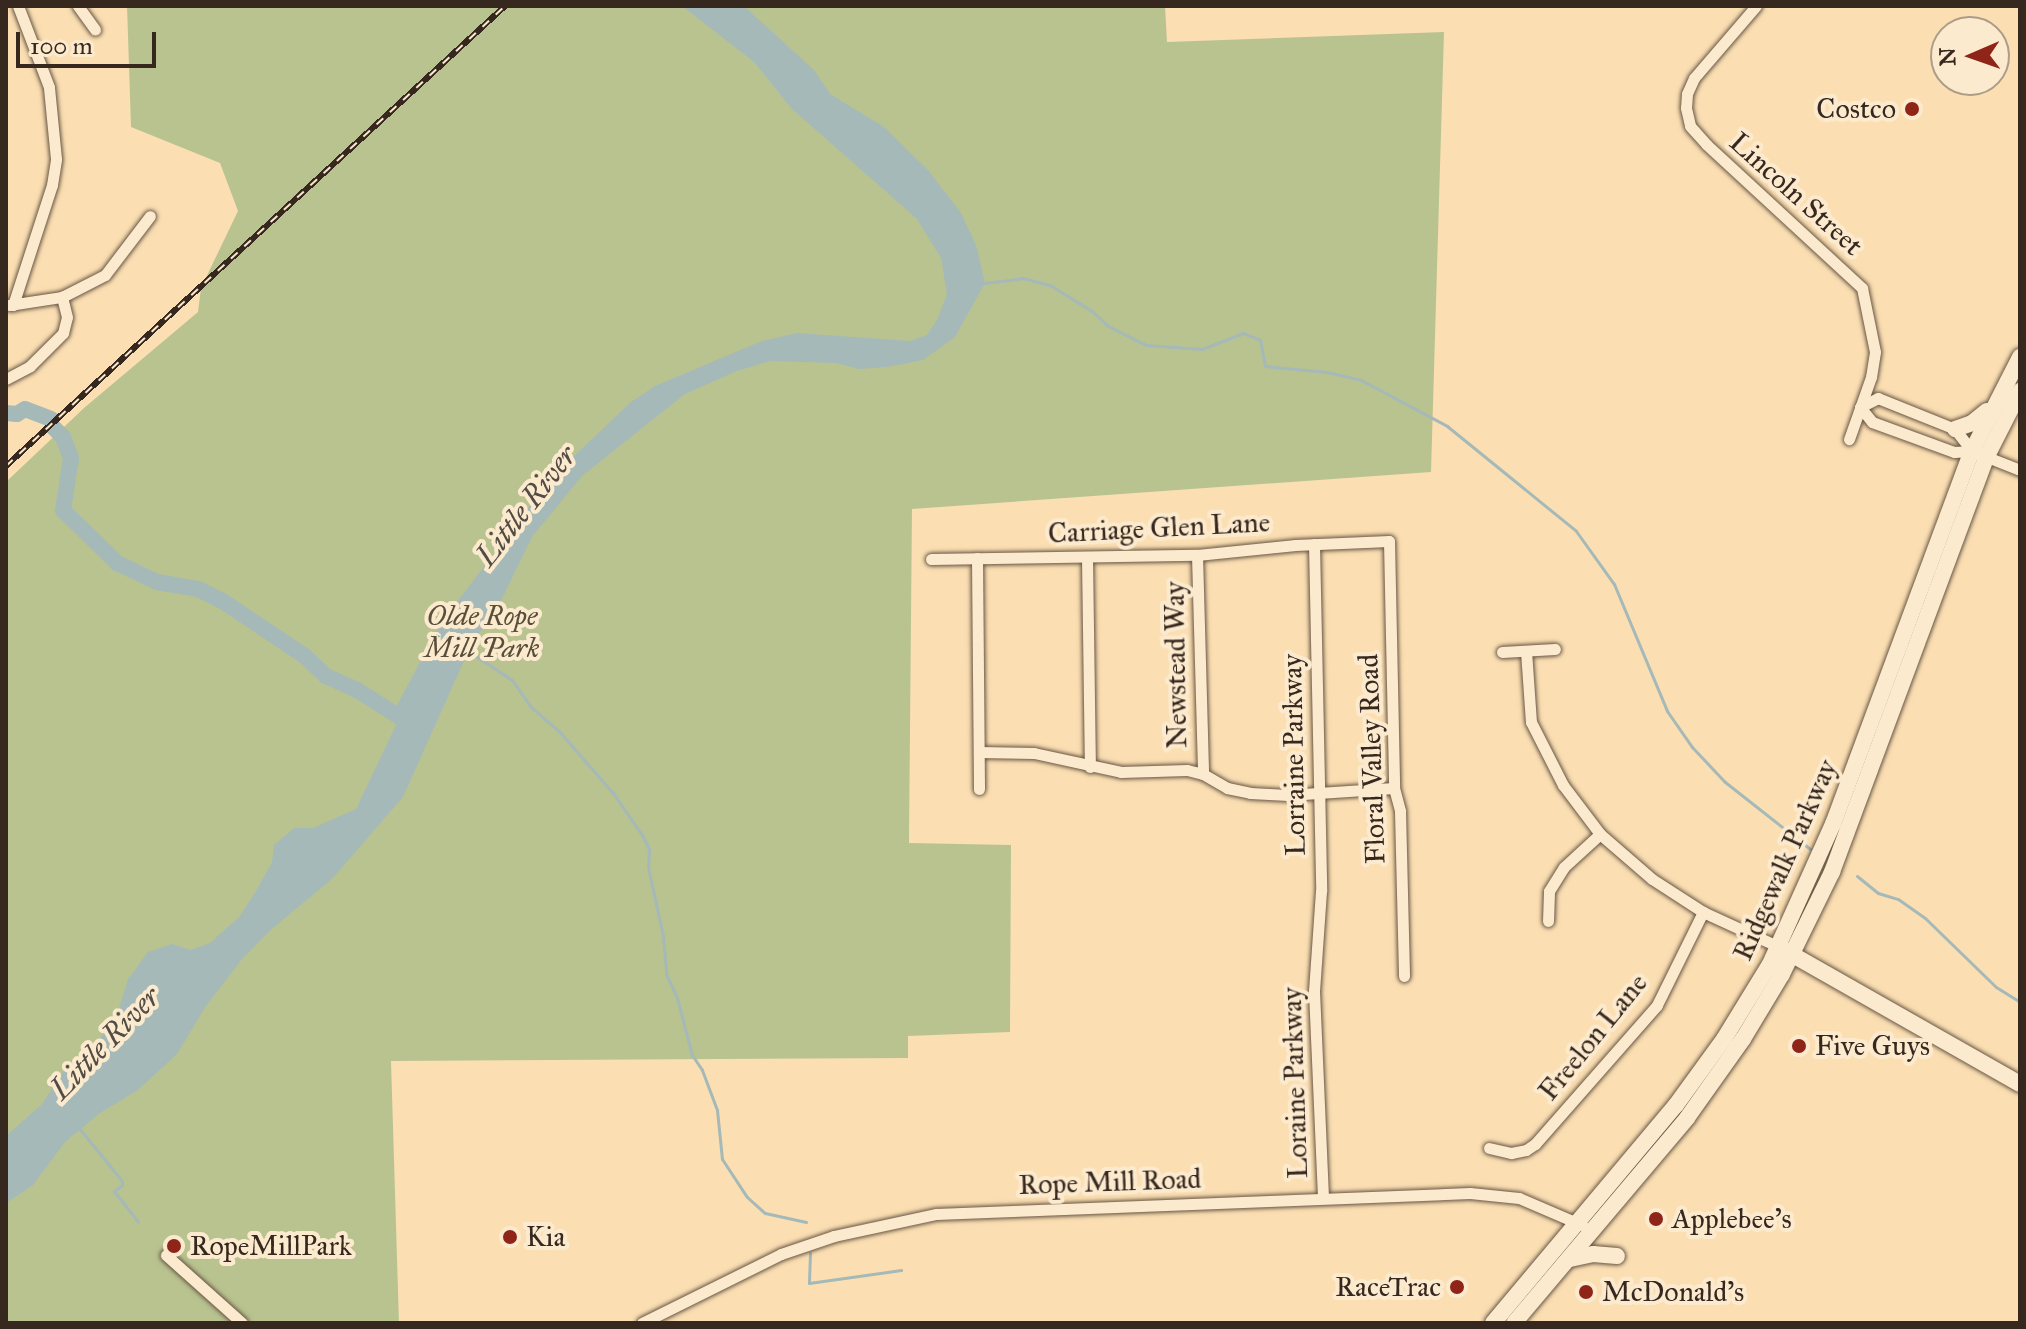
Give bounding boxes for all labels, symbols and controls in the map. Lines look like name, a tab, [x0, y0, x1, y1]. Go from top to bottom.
scale bar	[20, 16, 160, 66]
north arrow	[1930, 16, 2010, 96]
text: 100 m	[30, 31, 93, 61]
text: N	[1934, 47, 1961, 67]
place label: Costco	[1816, 92, 1896, 126]
marker: Costco	[1903, 100, 1921, 118]
street label: Lincoln Street	[1722, 125, 1870, 263]
water label: Little River	[468, 439, 584, 573]
street label: Carriage Glen Lane	[1047, 505, 1271, 551]
street label: Newstead Way	[1158, 581, 1194, 749]
park label: Olde Rope Mill Park	[425, 599, 539, 665]
street label: Floral Valley Road	[1352, 653, 1392, 865]
street label: Lorraine Parkway	[1275, 654, 1313, 856]
street label: Ridgewalk Parkway	[1726, 754, 1844, 966]
street label: Freelon Lane	[1532, 967, 1654, 1107]
water label: Little River	[42, 979, 168, 1107]
street label: Loraine Parkway	[1275, 987, 1315, 1179]
place label: Five Guys	[1815, 1029, 1930, 1063]
marker: Five Guys	[1790, 1037, 1808, 1055]
street label: Rope Mill Road	[1018, 1162, 1202, 1202]
place label: Applebee's	[1672, 1202, 1792, 1236]
marker: Applebee's	[1647, 1210, 1665, 1228]
place label: Kia	[526, 1220, 565, 1254]
marker: Kia	[501, 1228, 519, 1246]
place label: RopeMillPark	[190, 1229, 352, 1263]
marker: RopeMillPark	[165, 1237, 183, 1255]
place label: RaceTrac	[1335, 1270, 1441, 1304]
place label: McDonald's	[1602, 1275, 1744, 1309]
marker: RaceTrac	[1448, 1278, 1466, 1296]
marker: McDonald's	[1577, 1283, 1595, 1301]

